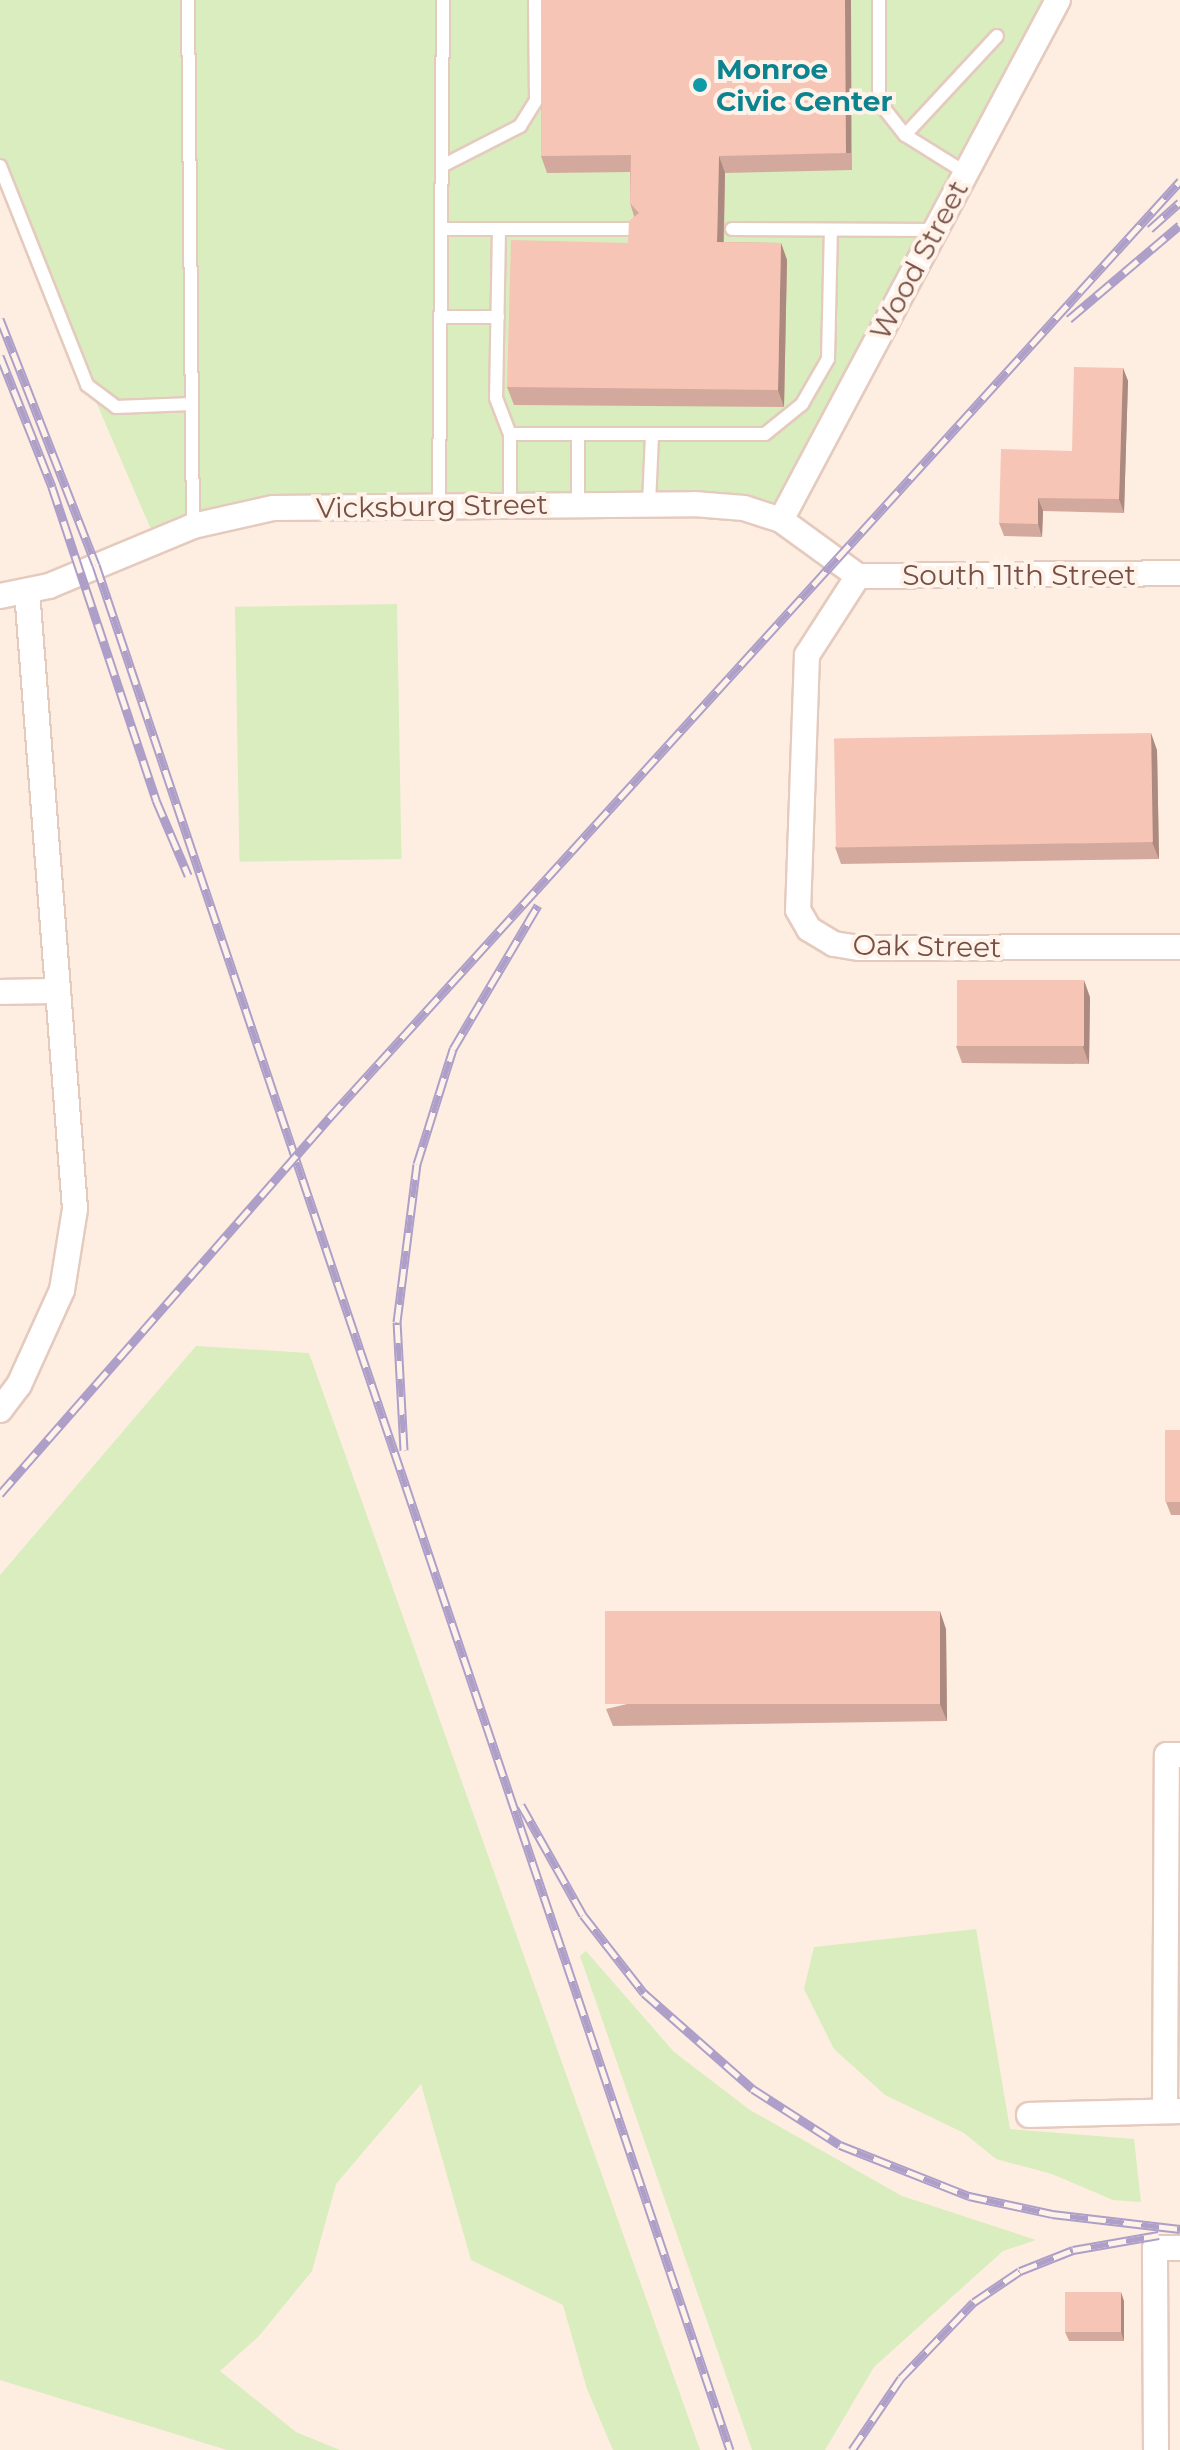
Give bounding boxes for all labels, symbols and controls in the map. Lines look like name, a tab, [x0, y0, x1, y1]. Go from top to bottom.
place label: Monroe Civic Center	[716, 52, 893, 118]
marker: Monroe Civic Center	[691, 76, 709, 94]
street label: Wood Street	[863, 175, 975, 345]
street label: Vicksburg Street	[316, 487, 548, 525]
street label: South 11th Street	[902, 558, 1136, 592]
street label: Oak Street	[852, 928, 1002, 964]

